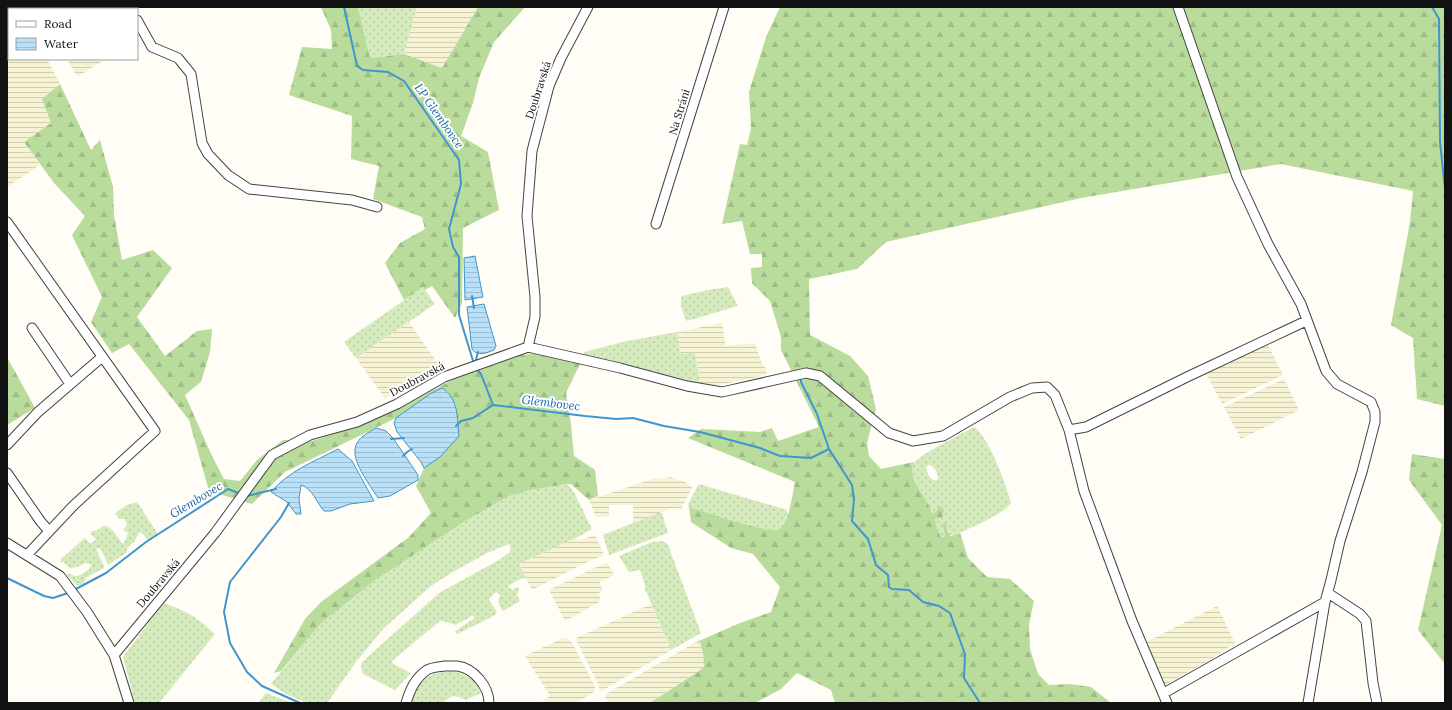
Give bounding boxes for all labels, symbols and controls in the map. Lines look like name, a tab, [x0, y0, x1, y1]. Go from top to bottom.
legend	[8, 8, 138, 60]
text: Road	[44, 16, 72, 31]
text: Water	[44, 36, 79, 51]
street label: Doubravská	[522, 59, 554, 121]
water label: LP Glembovce	[411, 80, 468, 151]
street label: Na Stráni	[665, 87, 693, 137]
street label: Doubravská	[387, 359, 447, 399]
water label: Glembovec	[521, 391, 581, 414]
water label: Glembovec	[167, 478, 225, 521]
street label: Doubravská	[133, 555, 183, 611]

